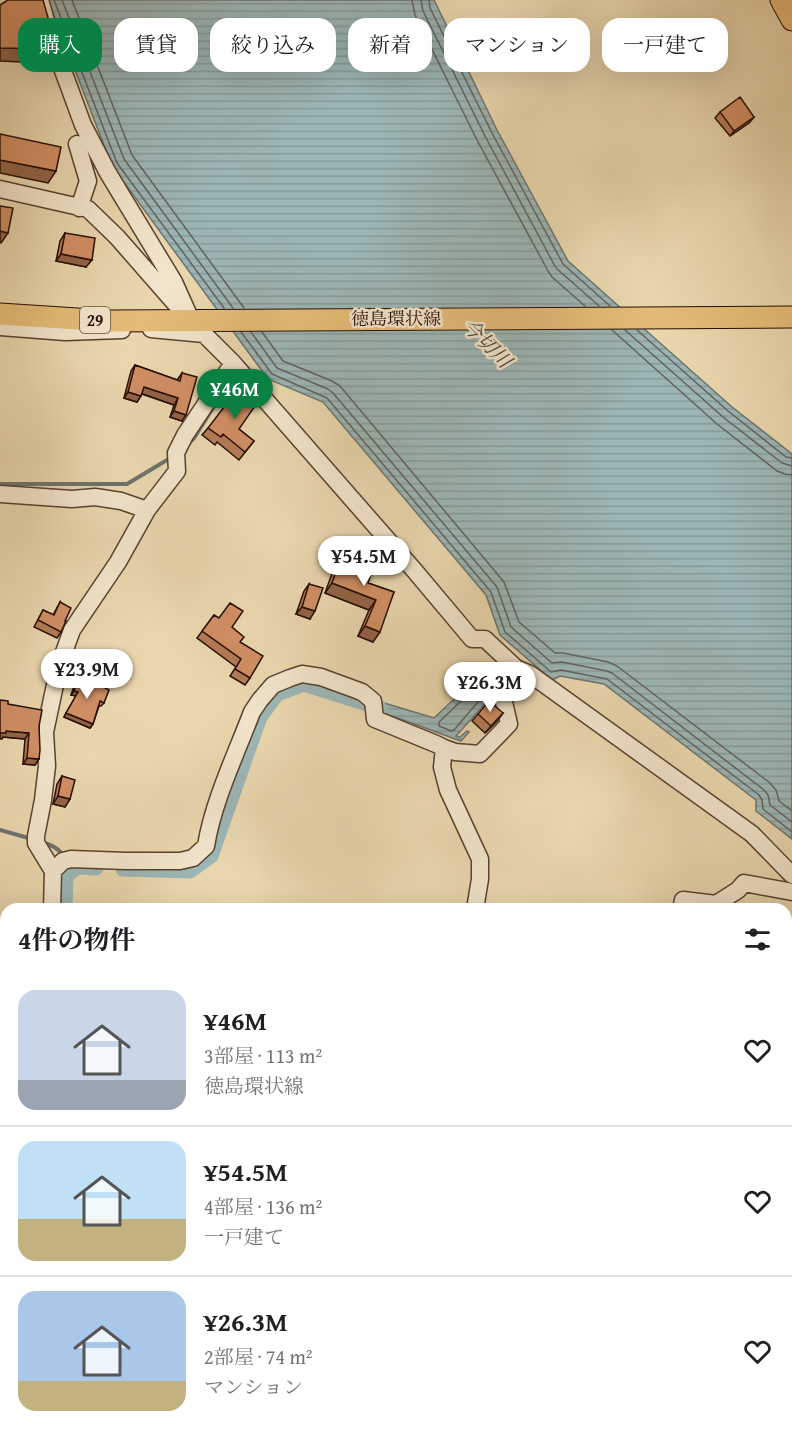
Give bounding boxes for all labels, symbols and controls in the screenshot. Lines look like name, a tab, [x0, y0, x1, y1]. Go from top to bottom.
chip: 購入	[18, 18, 102, 72]
chip: 賃貸	[114, 18, 198, 72]
chip: 絞り込み	[210, 18, 336, 72]
chip: 新着	[348, 18, 432, 72]
chip: マンション	[444, 18, 590, 72]
chip: 一戸建て	[602, 18, 728, 72]
street label: 徳島環状線	[351, 305, 441, 332]
road number: 29	[80, 307, 110, 333]
water label: 今切川	[456, 311, 520, 376]
pin: ¥46M	[199, 369, 271, 420]
text: ¥46M	[211, 374, 259, 403]
pin: ¥54.5M	[315, 536, 413, 587]
text: ¥54.5M	[332, 541, 396, 570]
pin: ¥23.9M	[38, 649, 136, 700]
text: ¥23.9M	[55, 654, 119, 683]
pin: ¥26.3M	[441, 662, 539, 713]
text: ¥26.3M	[458, 667, 522, 696]
text: 4件の物件	[18, 920, 135, 959]
icon: filters	[741, 923, 774, 956]
text: ¥46M	[204, 1001, 267, 1040]
icon: home	[66, 1014, 138, 1086]
icon: heart	[741, 1034, 774, 1067]
text: 3部屋 · 113 m²	[204, 1041, 322, 1070]
text: 徳島環状線	[204, 1071, 304, 1100]
text: ¥54.5M	[204, 1152, 288, 1191]
icon: home	[66, 1165, 138, 1237]
icon: heart	[741, 1185, 774, 1218]
text: 4部屋 · 136 m²	[204, 1192, 322, 1221]
text: 一戸建て	[204, 1222, 284, 1251]
text: ¥26.3M	[204, 1302, 288, 1341]
icon: home	[66, 1315, 138, 1387]
icon: heart	[741, 1335, 774, 1368]
text: 2部屋 · 74 m²	[204, 1342, 313, 1371]
text: マンション	[204, 1372, 303, 1401]

